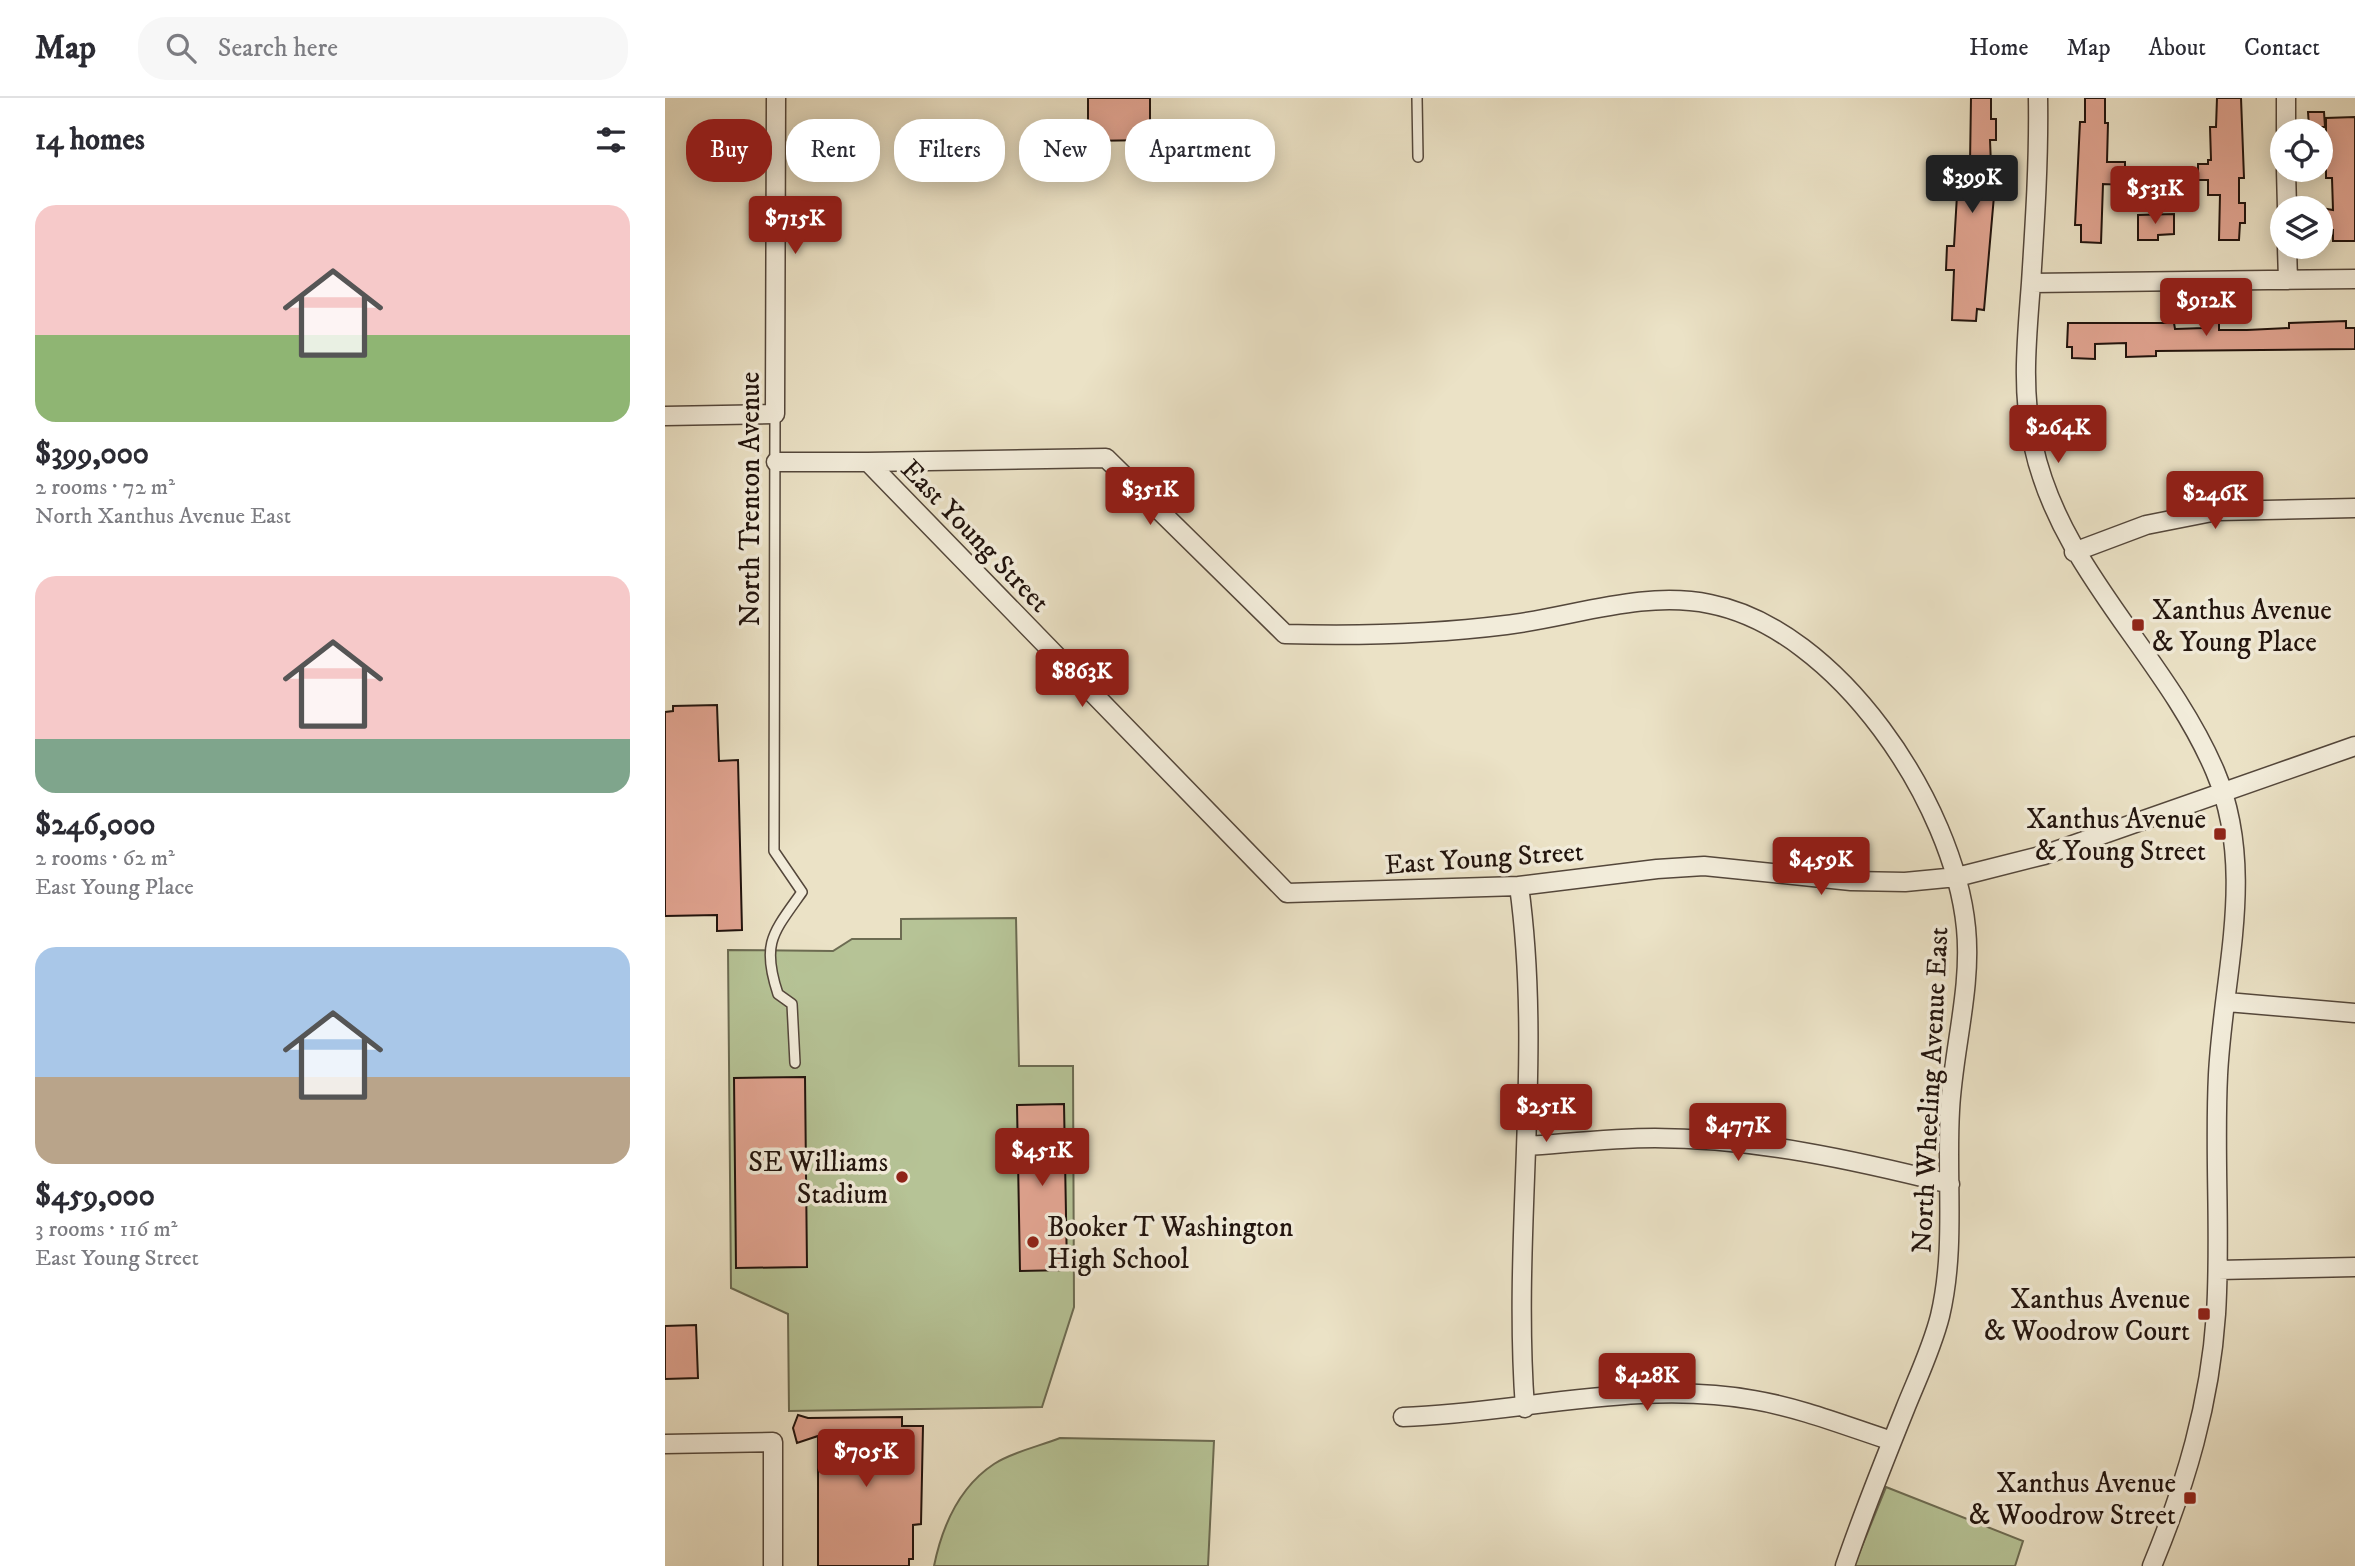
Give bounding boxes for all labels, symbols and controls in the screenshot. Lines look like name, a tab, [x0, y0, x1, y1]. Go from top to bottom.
search box	[138, 17, 628, 80]
text: Map	[35, 28, 96, 69]
icon: search	[162, 29, 200, 67]
text: Search here	[218, 32, 338, 65]
text: Home	[1969, 33, 2028, 63]
text: Map	[2066, 33, 2111, 63]
text: About	[2149, 33, 2206, 63]
text: Contact	[2244, 33, 2320, 63]
chip: Buy	[686, 119, 772, 182]
chip: Rent	[786, 119, 880, 182]
chip: Filters	[894, 119, 1005, 182]
chip: New	[1019, 119, 1111, 182]
chip: Apartment	[1125, 119, 1275, 182]
map controls	[2270, 119, 2333, 259]
button: locate	[2270, 119, 2333, 182]
icon: filters	[592, 121, 630, 159]
text: 14 homes	[35, 122, 145, 159]
pin: $399K	[1923, 156, 2021, 215]
text: $399K	[1942, 163, 2002, 192]
pin: $531K	[2106, 166, 2204, 226]
text: $531K	[2126, 174, 2184, 203]
button: layers	[2270, 196, 2333, 259]
pin: $715K	[746, 197, 844, 256]
text: $715K	[765, 204, 825, 233]
icon: home	[270, 250, 396, 376]
pin: $912K	[2157, 278, 2255, 338]
text: $912K	[2176, 286, 2236, 315]
street label: North Trenton Avenue	[733, 372, 768, 626]
pin: $264K	[2009, 406, 2107, 465]
text: $264K	[2025, 413, 2091, 442]
text: $399,000	[35, 436, 149, 473]
street label: East Young Street	[893, 452, 1057, 620]
pin: $351K	[1101, 468, 1199, 527]
pin: $246K	[2166, 472, 2264, 531]
text: 2 rooms · 72 m²	[35, 473, 175, 502]
text: $351K	[1121, 475, 1179, 504]
text: $246K	[2182, 479, 2248, 508]
text: North Xanthus Avenue East	[35, 502, 291, 531]
place label: Xanthus Avenue & Young Place	[2152, 593, 2332, 660]
marker: Xanthus Avenue & Young Place	[2130, 617, 2146, 633]
icon: home	[270, 621, 396, 747]
pin: $863K	[1033, 650, 1131, 709]
text: $863K	[1052, 657, 1112, 686]
place label: Xanthus Avenue & Young Street	[2026, 802, 2206, 869]
text: $246,000	[35, 807, 156, 844]
marker: Xanthus Avenue & Young Street	[2212, 826, 2228, 842]
street label: East Young Street	[1383, 834, 1585, 883]
pin: $459K	[1772, 838, 1870, 897]
text: 2 rooms · 62 m²	[35, 844, 175, 873]
text: $459K	[1789, 845, 1853, 874]
text: East Young Place	[35, 873, 194, 902]
street label: North Wheeling Avenue East	[1904, 926, 1957, 1254]
icon: home	[270, 992, 396, 1118]
pin: $251K	[1497, 1084, 1595, 1144]
text: $251K	[1516, 1092, 1576, 1121]
pin: $477K	[1689, 1104, 1787, 1163]
text: $477K	[1705, 1111, 1771, 1140]
pin: $451K	[993, 1128, 1091, 1188]
text: $451K	[1011, 1136, 1073, 1165]
place label: SE Williams Stadium	[748, 1145, 888, 1212]
marker: SE Williams Stadium	[894, 1169, 910, 1185]
text: $459,000	[35, 1178, 155, 1215]
place label: Booker T Washington High School	[1047, 1210, 1294, 1277]
text: 3 rooms · 116 m²	[35, 1215, 178, 1244]
marker: Booker T Washington High School	[1025, 1234, 1041, 1250]
text: East Young Street	[35, 1244, 199, 1273]
place label: Xanthus Avenue & Woodrow Court	[1984, 1282, 2190, 1349]
marker: Xanthus Avenue & Woodrow Court	[2196, 1306, 2212, 1322]
pin: $428K	[1598, 1354, 1696, 1413]
text: $428K	[1615, 1361, 1679, 1390]
pin: $705K	[817, 1430, 915, 1489]
text: $705K	[834, 1437, 898, 1466]
place label: Xanthus Avenue & Woodrow Street	[1969, 1466, 2176, 1533]
marker: Xanthus Avenue & Woodrow Street	[2182, 1490, 2198, 1506]

